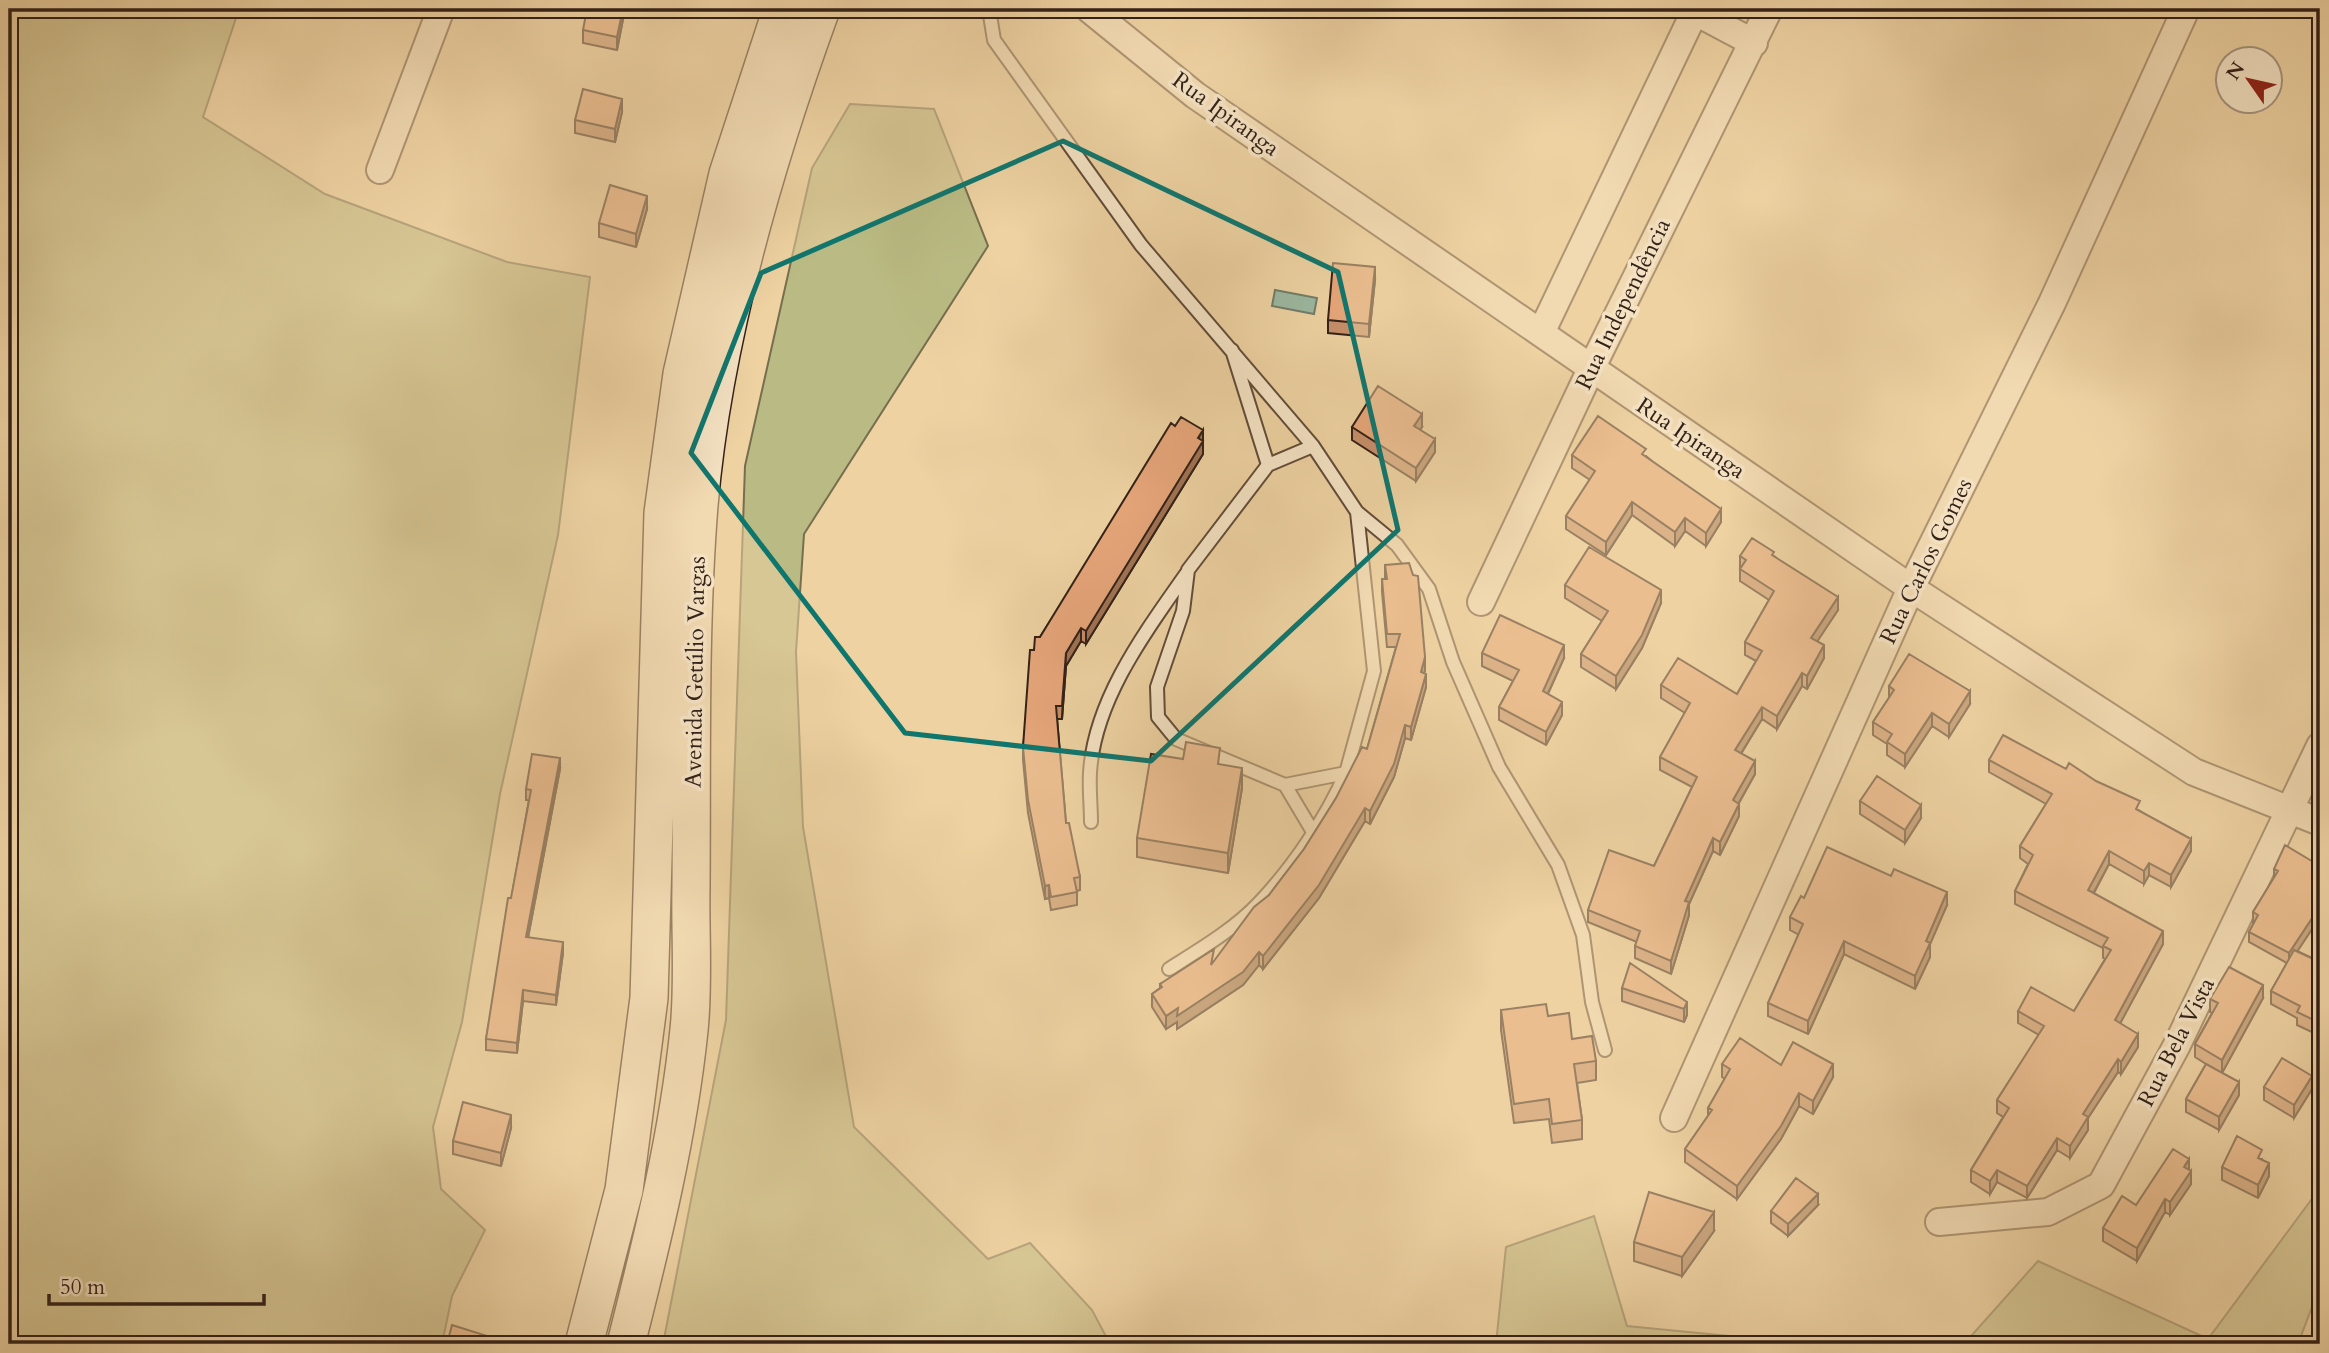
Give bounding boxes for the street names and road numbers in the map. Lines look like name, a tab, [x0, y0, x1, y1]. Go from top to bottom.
street label: Rua Ipiranga	[1166, 65, 1286, 163]
street label: Rua Independência	[1568, 213, 1678, 395]
street label: Rua Ipiranga	[1630, 390, 1752, 486]
street label: Rua Carlos Gomes	[1872, 473, 1980, 649]
street label: Avenida Getúlio Vargas	[677, 556, 713, 788]
street label: Rua Bela Vista	[2130, 972, 2222, 1112]

